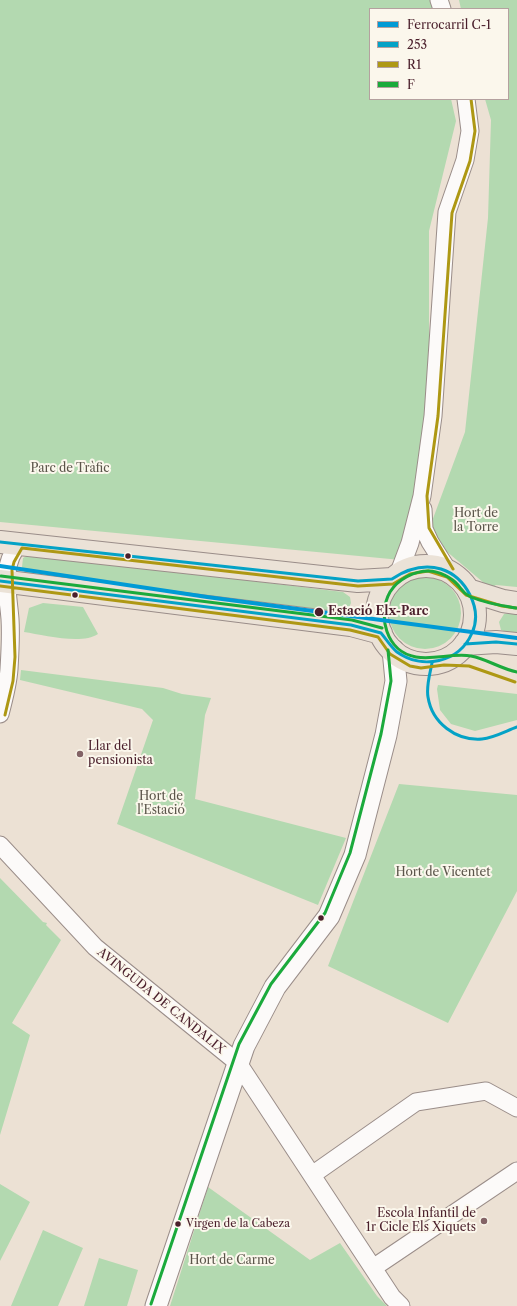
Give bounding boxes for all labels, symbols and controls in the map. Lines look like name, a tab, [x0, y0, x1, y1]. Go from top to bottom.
legend	[369, 8, 509, 100]
text: Ferrocarril C-1	[407, 17, 491, 32]
text: 253	[407, 37, 427, 52]
text: R1	[407, 57, 421, 72]
text: F	[407, 77, 415, 92]
park label: Parc de Tràfic	[30, 462, 110, 476]
park label: Hort de la Torre	[454, 507, 498, 535]
unlabelled marker	[123, 551, 133, 561]
unlabelled marker	[70, 590, 80, 600]
place label: Estació Elx-Parc	[328, 605, 428, 619]
marker: Estació Elx-Parc	[313, 606, 325, 618]
place label: Llar del pensionista	[88, 740, 153, 768]
marker: Llar del pensionista	[75, 749, 85, 759]
park label: Hort de l'Estació	[137, 790, 185, 818]
park label: Hort de Vicentet	[395, 866, 491, 880]
unlabelled marker	[316, 913, 326, 923]
street label: AVINGUDA DE CANDALIX	[94, 945, 228, 1057]
place label: Escola Infantil de 1r Cicle Els Xiquets	[366, 1207, 476, 1235]
marker: Escola Infantil de 1r Cicle Els Xiquets	[479, 1216, 489, 1226]
place label: Virgen de la Cabeza	[186, 1217, 290, 1231]
marker: Virgen de la Cabeza	[173, 1219, 183, 1229]
park label: Hort de Carme	[189, 1254, 275, 1268]

